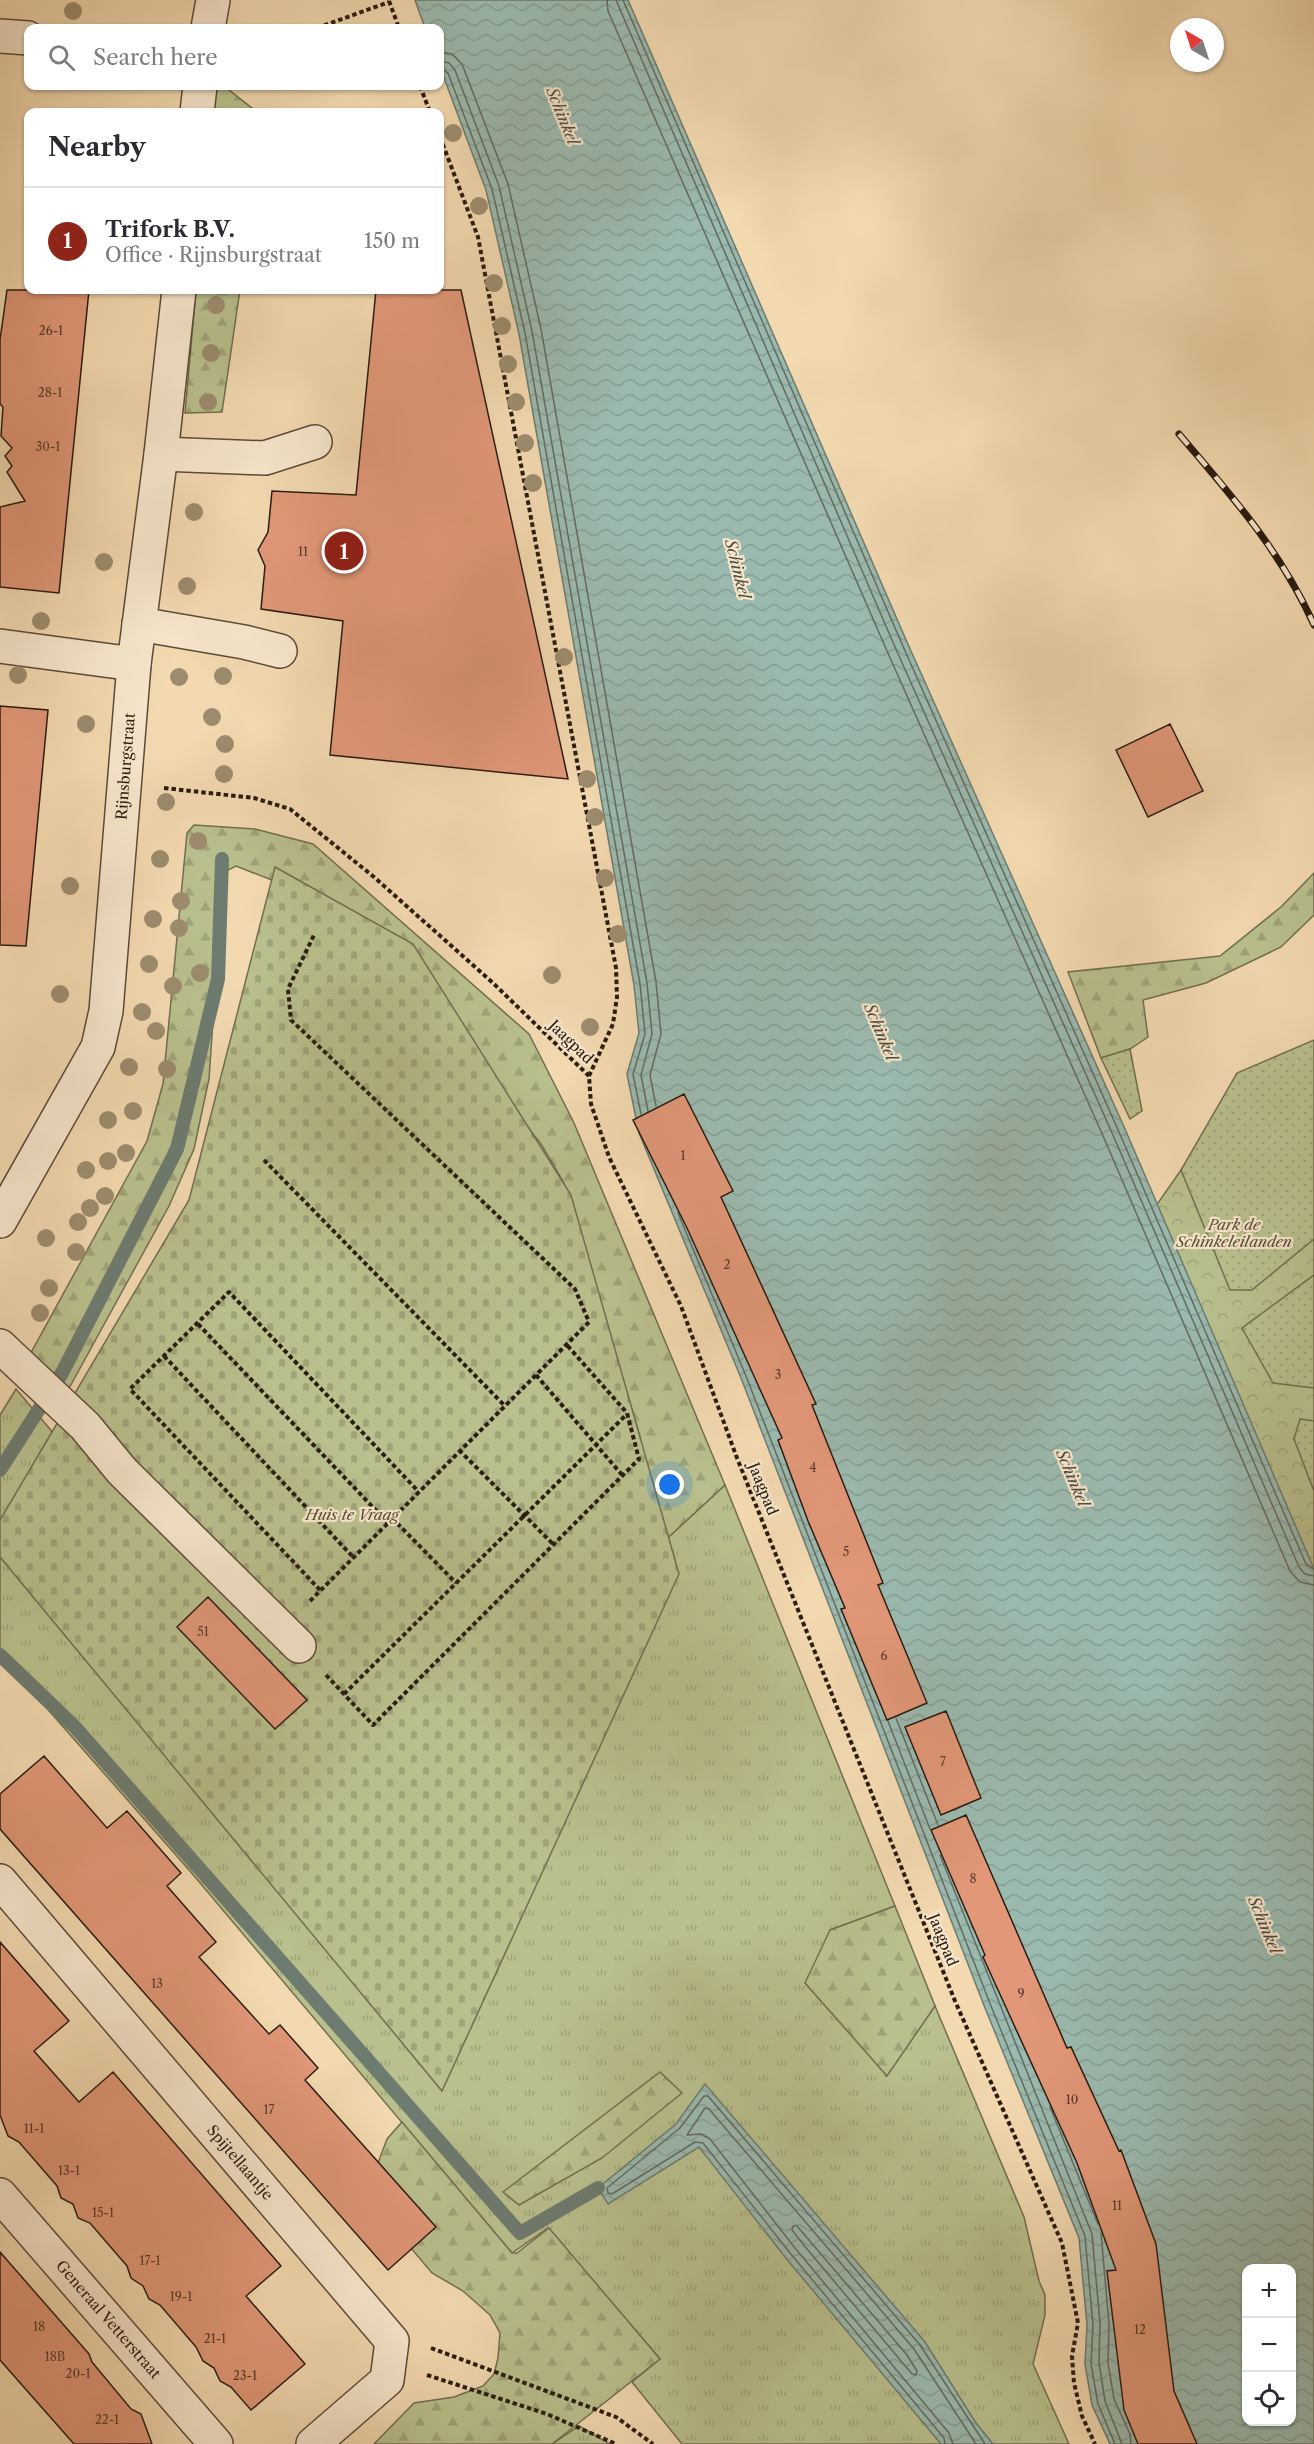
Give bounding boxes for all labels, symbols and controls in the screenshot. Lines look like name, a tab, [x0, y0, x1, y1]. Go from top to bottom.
north arrow	[1170, 18, 1224, 72]
search box	[24, 24, 444, 90]
icon: search	[45, 41, 78, 74]
text: Search here	[93, 44, 218, 71]
water label: Schinkel	[542, 83, 584, 150]
text: Nearby	[48, 131, 146, 163]
text: Trifork B.V.	[105, 216, 235, 243]
text: 1	[63, 229, 72, 253]
text: 150 m	[364, 229, 420, 253]
text: Office · Rijnsburgstraat	[105, 243, 322, 267]
house number: 26-1	[39, 323, 63, 338]
house number: 28-1	[38, 385, 62, 400]
house number: 30-1	[36, 439, 60, 454]
pin: 1	[324, 528, 364, 574]
water label: Schinkel	[721, 536, 755, 603]
house number: 11	[298, 544, 308, 559]
street label: Rijnsburgstraat	[111, 711, 139, 821]
water label: Schinkel	[860, 999, 903, 1065]
street label: Jaagpad	[543, 1014, 598, 1068]
house number: 1	[680, 1148, 686, 1163]
park label: Park de Schinkeleilanden	[1175, 1215, 1292, 1251]
house number: 2	[724, 1257, 731, 1272]
house number: 3	[775, 1367, 781, 1382]
water label: Schinkel	[1052, 1445, 1095, 1511]
street label: Jaagpad	[744, 1458, 783, 1518]
house number: 4	[810, 1460, 817, 1475]
your location	[655, 1470, 684, 1499]
park label: Huis te Vraag	[304, 1505, 400, 1524]
house number: 5	[843, 1544, 849, 1559]
house number: 51	[197, 1624, 209, 1639]
house number: 6	[880, 1648, 888, 1663]
house number: 7	[940, 1754, 946, 1769]
house number: 8	[969, 1871, 977, 1886]
water label: Schinkel	[1244, 1892, 1287, 1958]
street label: Jaagpad	[924, 1909, 963, 1969]
house number: 13	[151, 1976, 163, 1991]
house number: 9	[1017, 1986, 1025, 2001]
house number: 10	[1066, 2092, 1078, 2107]
house number: 17	[264, 2102, 275, 2117]
house number: 11-1	[24, 2121, 44, 2136]
street label: Spijtellaantje	[203, 2121, 278, 2204]
house number: 13-1	[58, 2163, 80, 2178]
house number: 11	[1112, 2198, 1122, 2213]
house number: 15-1	[92, 2205, 114, 2220]
house number: 17-1	[139, 2253, 161, 2268]
street label: Generaal Vetterstraat	[52, 2256, 166, 2383]
map controls	[1242, 2264, 1296, 2426]
button: +	[1242, 2264, 1296, 2318]
house number: 19-1	[170, 2289, 192, 2304]
button: −	[1242, 2318, 1296, 2372]
house number: 18	[33, 2319, 45, 2334]
house number: 12	[1134, 2322, 1146, 2337]
house number: 21-1	[204, 2331, 226, 2346]
house number: 18B	[45, 2349, 65, 2364]
house number: 20-1	[66, 2366, 90, 2381]
house number: 23-1	[233, 2368, 257, 2383]
button: locate	[1242, 2372, 1296, 2426]
house number: 22-1	[95, 2412, 119, 2427]

